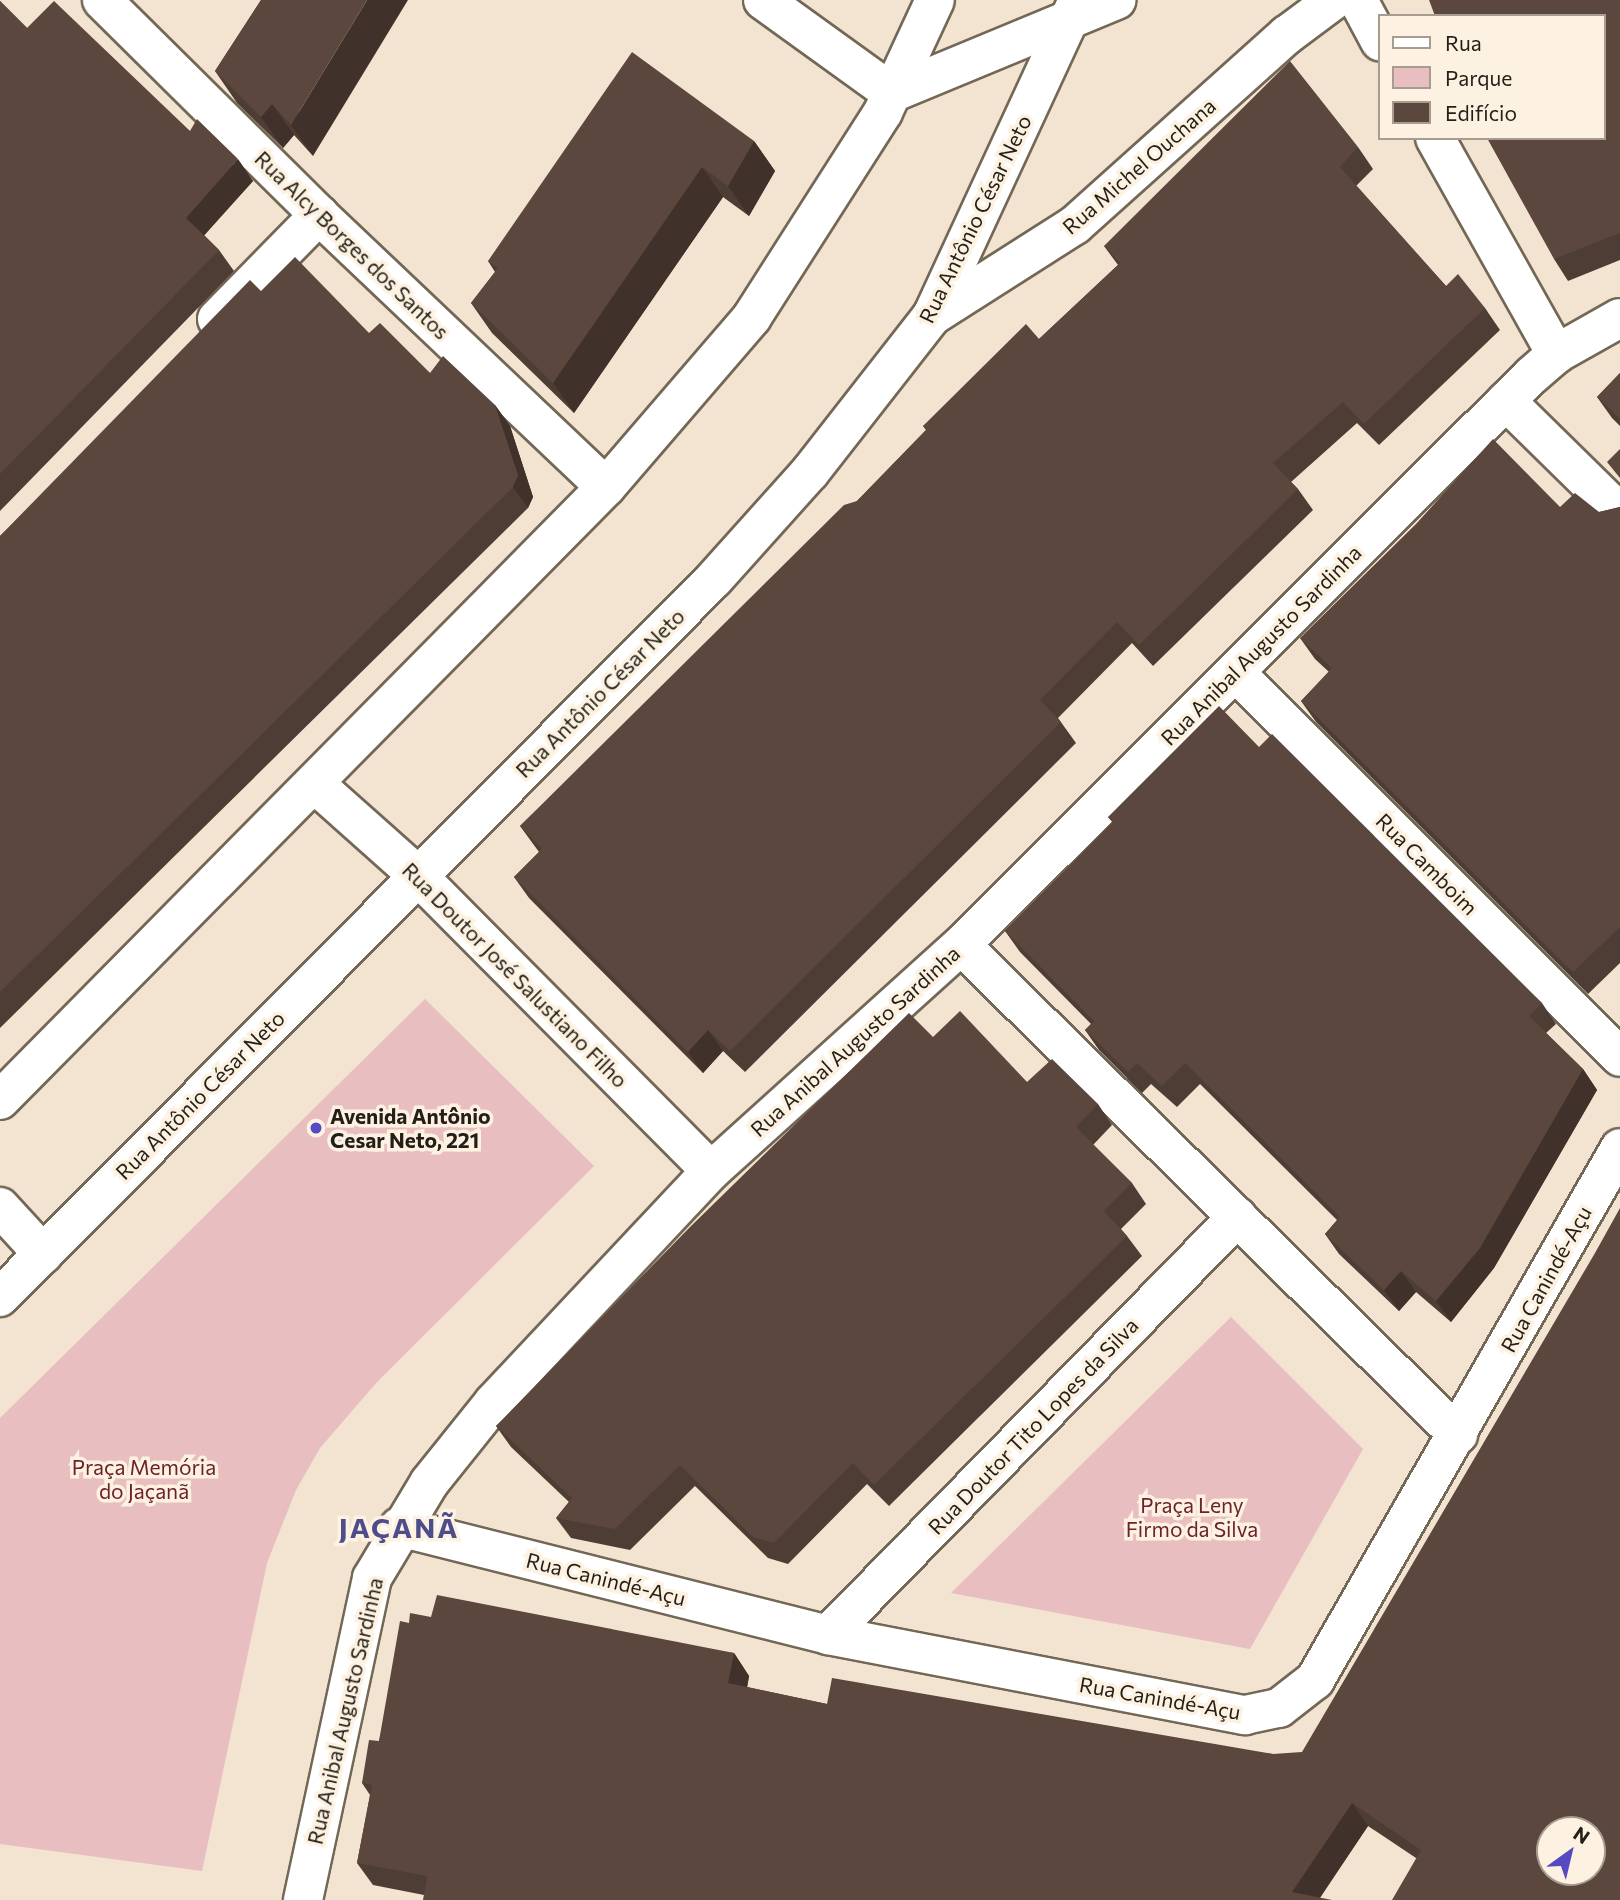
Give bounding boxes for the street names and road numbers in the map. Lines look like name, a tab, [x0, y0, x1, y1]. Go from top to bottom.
street label: Rua Michel Ouchana	[1057, 93, 1221, 239]
street label: Rua Antônio César Neto	[914, 111, 1036, 327]
street label: Rua Alcy Borges dos Santos	[250, 146, 454, 344]
street label: Rua Anibal Augusto Sardinha	[1156, 540, 1366, 750]
street label: Rua Antônio César Neto	[510, 603, 690, 783]
street label: Rua Camboim	[1371, 808, 1483, 920]
street label: Rua Doutor José Salustiano Filho	[397, 857, 633, 1093]
street label: Rua Anibal Augusto Sardinha	[745, 940, 965, 1142]
street label: Rua Antônio César Neto	[110, 1005, 290, 1185]
street label: Rua Canindé-Açu	[1495, 1201, 1597, 1357]
street label: Rua Doutor Tito Lopes da Silva	[923, 1313, 1143, 1539]
street label: Rua Canindé-Açu	[524, 1547, 688, 1611]
street label: Rua Anibal Augusto Sardinha	[302, 1575, 388, 1847]
street label: Rua Canindé-Açu	[1077, 1671, 1243, 1725]

